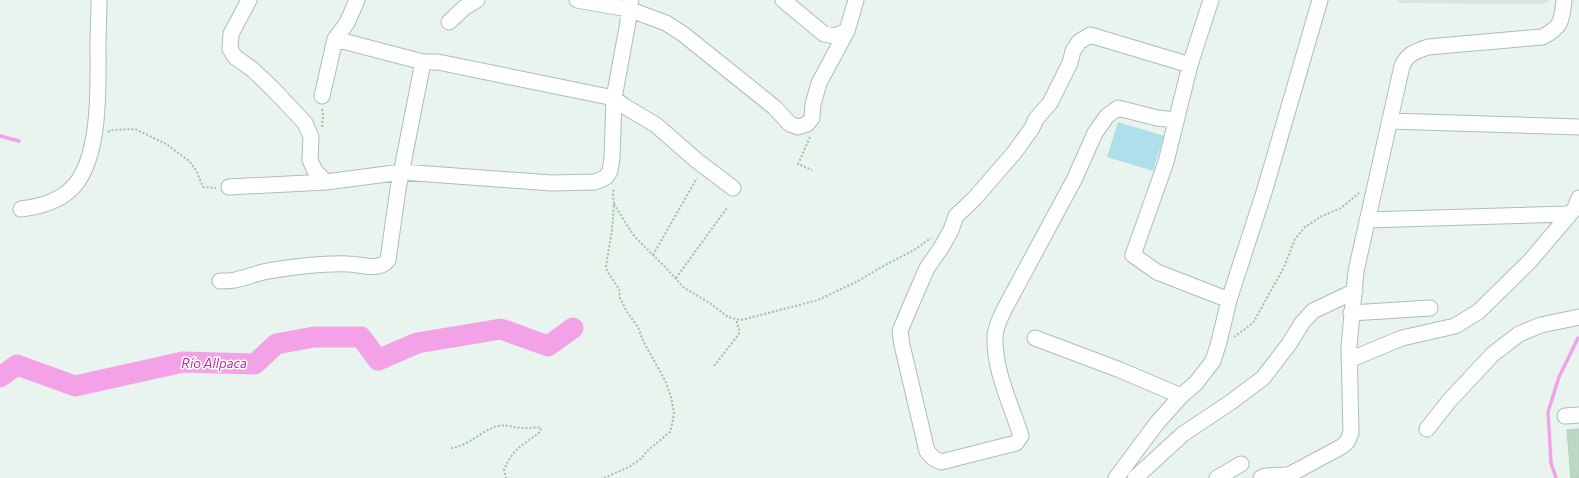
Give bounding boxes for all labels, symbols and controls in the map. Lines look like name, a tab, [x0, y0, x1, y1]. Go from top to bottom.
water label: Río Allpaca	[181, 355, 247, 371]

